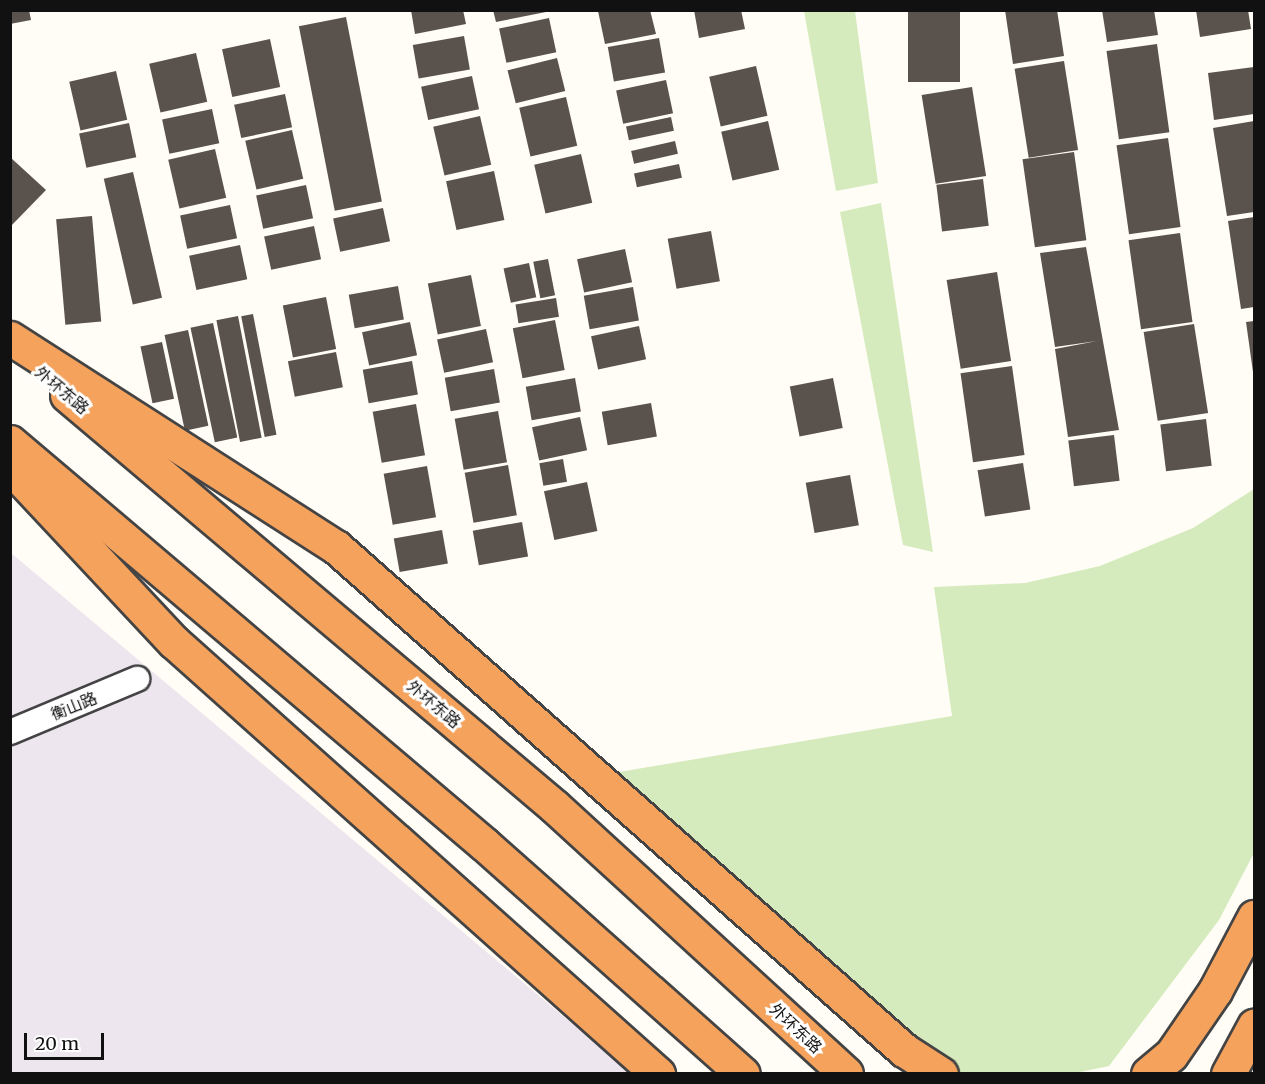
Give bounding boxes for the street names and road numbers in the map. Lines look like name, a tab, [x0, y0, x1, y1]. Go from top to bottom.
street label: 外环东路	[31, 362, 93, 418]
street label: 外环东路	[403, 676, 465, 732]
street label: 衡山路	[48, 688, 100, 724]
street label: 外环东路	[766, 999, 826, 1057]

